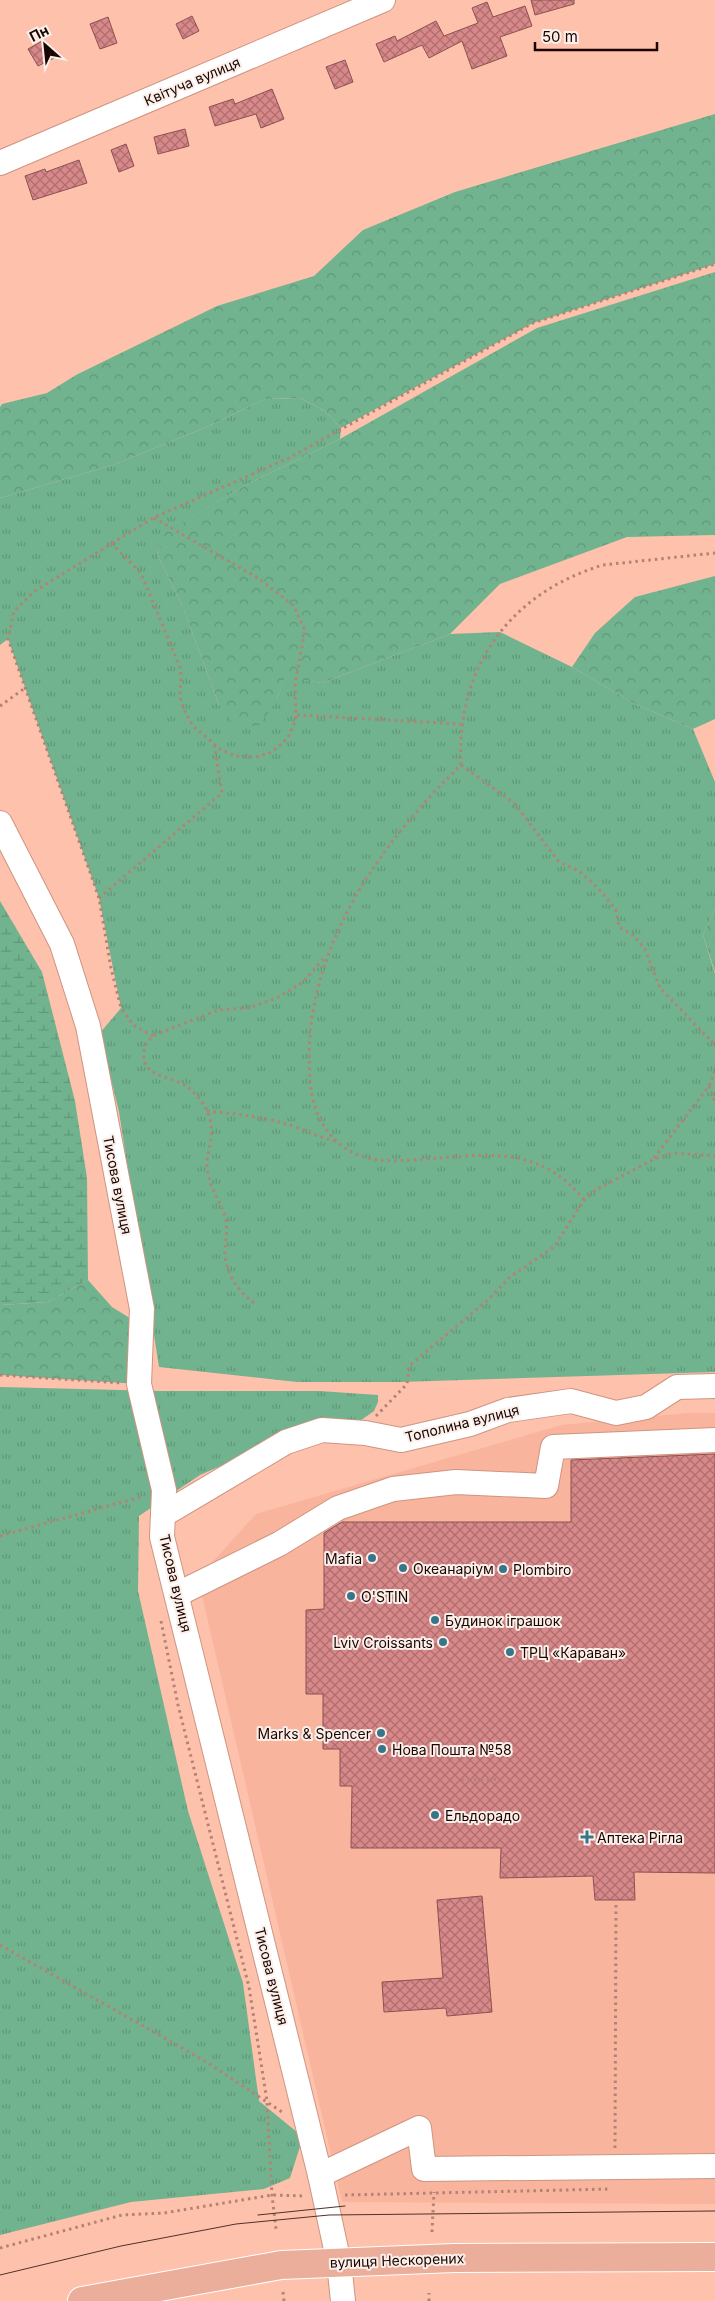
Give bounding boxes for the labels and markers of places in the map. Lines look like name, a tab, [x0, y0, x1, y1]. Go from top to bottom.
place label: Mafia	[325, 1550, 362, 1567]
marker: Mafia	[366, 1552, 378, 1564]
place label: Океанаріум	[413, 1560, 494, 1577]
place label: Plombiro	[513, 1561, 571, 1578]
marker: Океанаріум	[397, 1562, 409, 1574]
marker: Plombiro	[497, 1563, 509, 1575]
place label: O'STIN	[361, 1588, 408, 1605]
marker: O'STIN	[345, 1590, 357, 1602]
place label: Будинок іграшок	[445, 1612, 561, 1629]
marker: Будинок іграшок	[429, 1614, 441, 1626]
place label: Lviv Croissants	[333, 1634, 433, 1651]
marker: Lviv Croissants	[437, 1636, 449, 1648]
place label: ТРЦ «Караван»	[520, 1644, 626, 1661]
marker: ТРЦ «Караван»	[504, 1646, 516, 1658]
place label: Marks & Spencer	[258, 1725, 371, 1742]
marker: Marks & Spencer	[375, 1727, 387, 1739]
place label: Нова Пошта №58	[392, 1741, 512, 1758]
marker: Нова Пошта №58	[376, 1743, 388, 1755]
place label: Ельдорадо	[445, 1807, 520, 1824]
marker: Ельдорадо	[429, 1809, 441, 1821]
place label: Аптека Рігла	[597, 1829, 683, 1846]
marker: Аптека Рігла	[581, 1831, 593, 1843]

